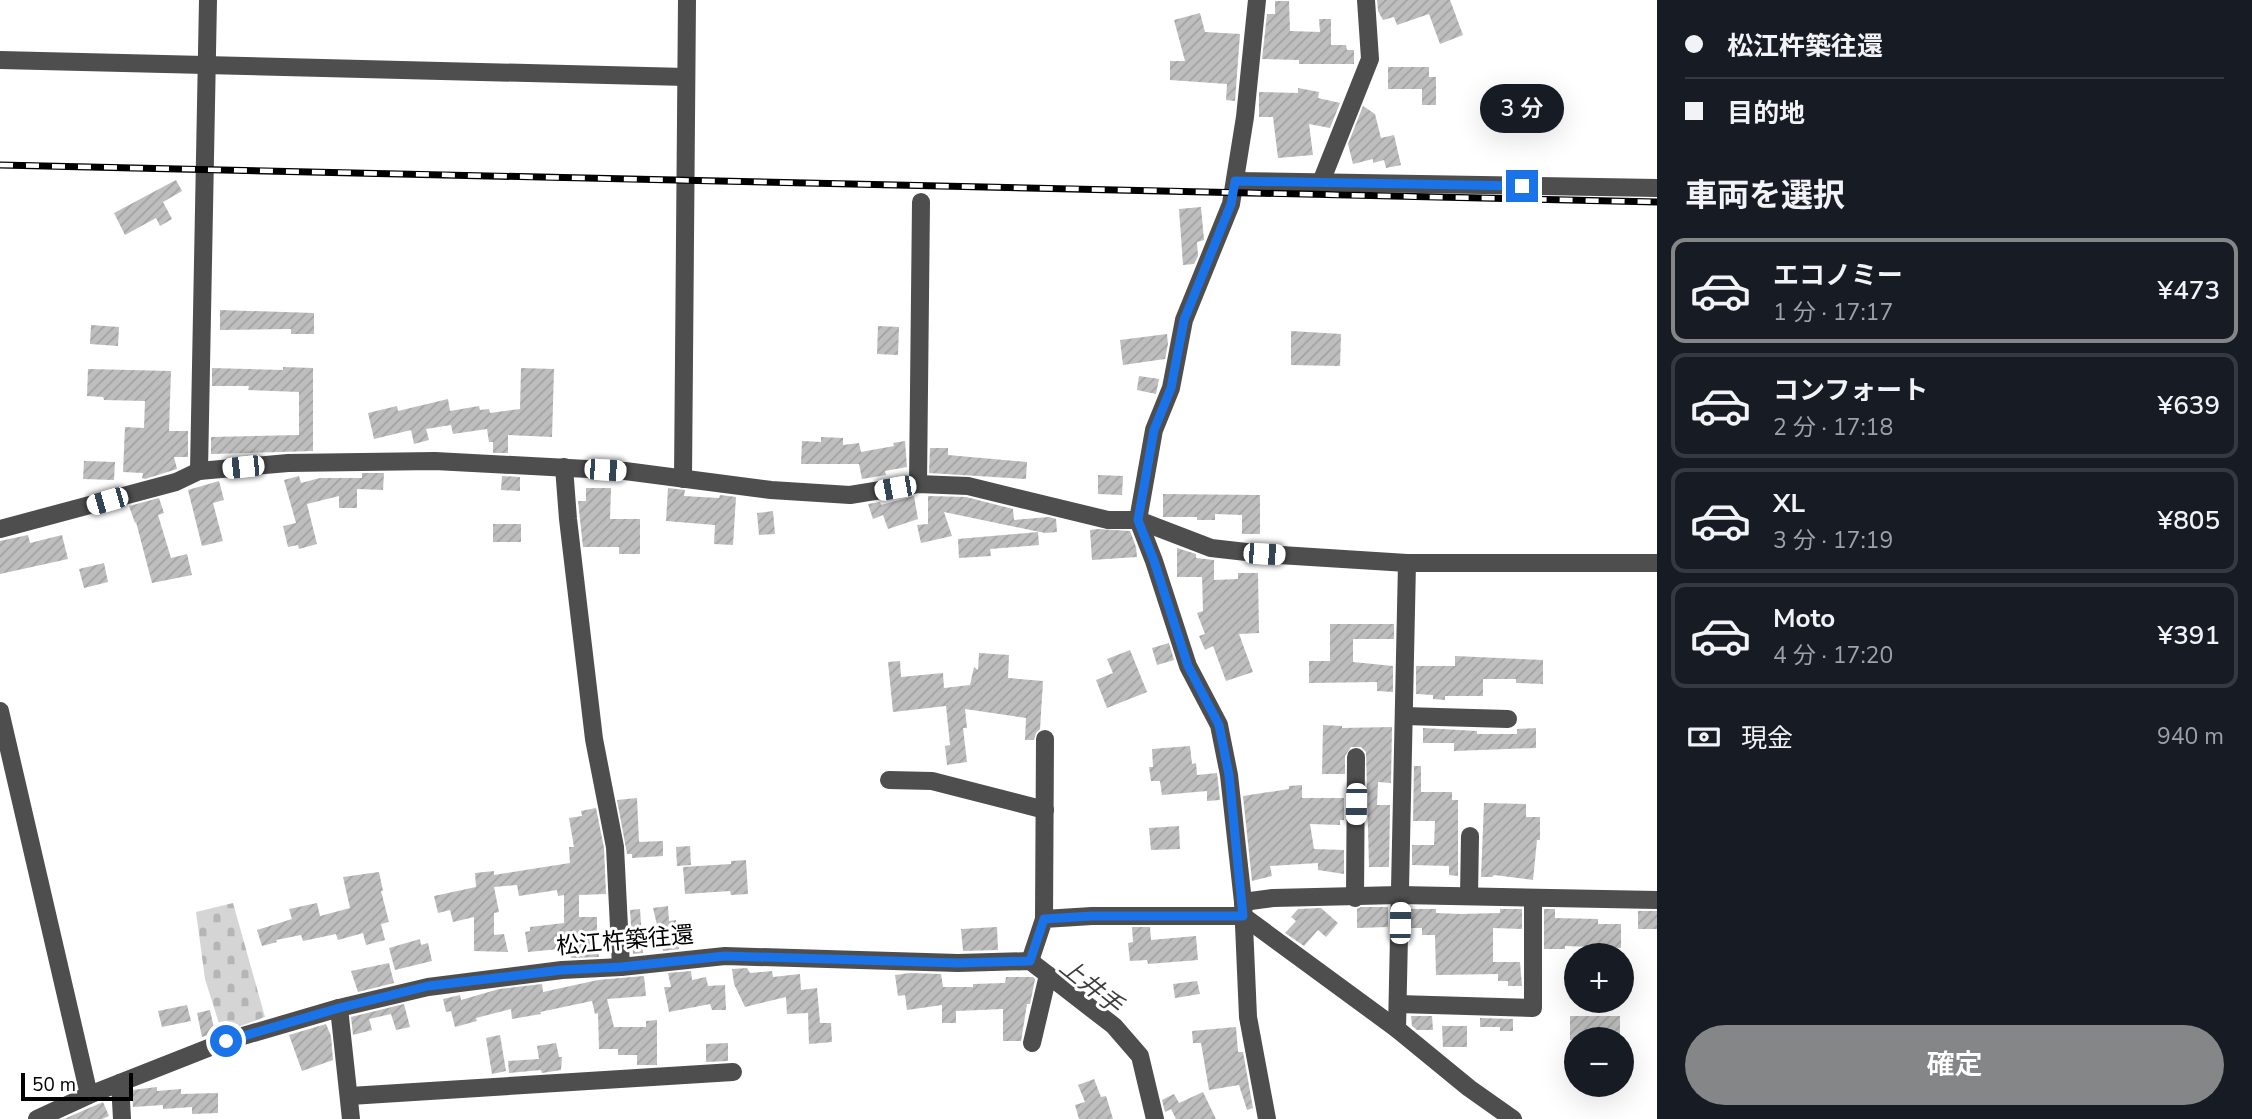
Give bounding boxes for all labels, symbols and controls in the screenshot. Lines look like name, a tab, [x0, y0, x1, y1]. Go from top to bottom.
text: 松江杵築往還	[1727, 29, 1883, 64]
callout: 3 分	[1480, 85, 1564, 134]
text: 3 分	[1501, 93, 1543, 124]
text: 目的地	[1727, 96, 1805, 131]
route end	[1506, 170, 1538, 202]
text: 車両を選択	[1685, 174, 1845, 217]
text: エコノミー	[1773, 258, 1903, 293]
icon: car	[1689, 259, 1752, 322]
text: ¥473	[2158, 273, 2220, 308]
text: 1 分 · 17:17	[1773, 297, 1893, 328]
text: コンフォート	[1773, 373, 1928, 408]
icon: car	[1689, 374, 1752, 437]
text: ¥639	[2158, 388, 2220, 423]
text: 2 分 · 17:18	[1773, 412, 1893, 443]
car	[222, 454, 265, 480]
car	[584, 458, 627, 482]
car	[873, 474, 918, 502]
car	[84, 485, 131, 517]
text: XL	[1773, 486, 1805, 521]
icon: car	[1689, 489, 1752, 552]
text: ¥805	[2158, 503, 2220, 538]
text: 3 分 · 17:19	[1773, 525, 1893, 556]
car	[1243, 542, 1286, 566]
text: Moto	[1773, 601, 1835, 636]
icon: car	[1689, 604, 1752, 667]
text: ¥391	[2158, 618, 2220, 653]
text: 4 分 · 17:20	[1773, 640, 1893, 671]
icon: cash	[1685, 718, 1723, 756]
text: 現金	[1741, 721, 1793, 756]
text: 940 m	[2157, 721, 2224, 752]
car	[1346, 783, 1367, 825]
car	[1390, 902, 1411, 944]
street label: 松江杵築往還	[555, 919, 695, 962]
map controls	[1564, 943, 1634, 1097]
button: +	[1564, 943, 1634, 1013]
water label: 上井手	[1053, 951, 1131, 1022]
route start	[210, 1025, 242, 1057]
button: 確定	[1685, 1025, 2224, 1105]
button: −	[1564, 1027, 1634, 1097]
scale bar	[21, 1070, 133, 1102]
text: 50 m	[32, 1072, 76, 1098]

